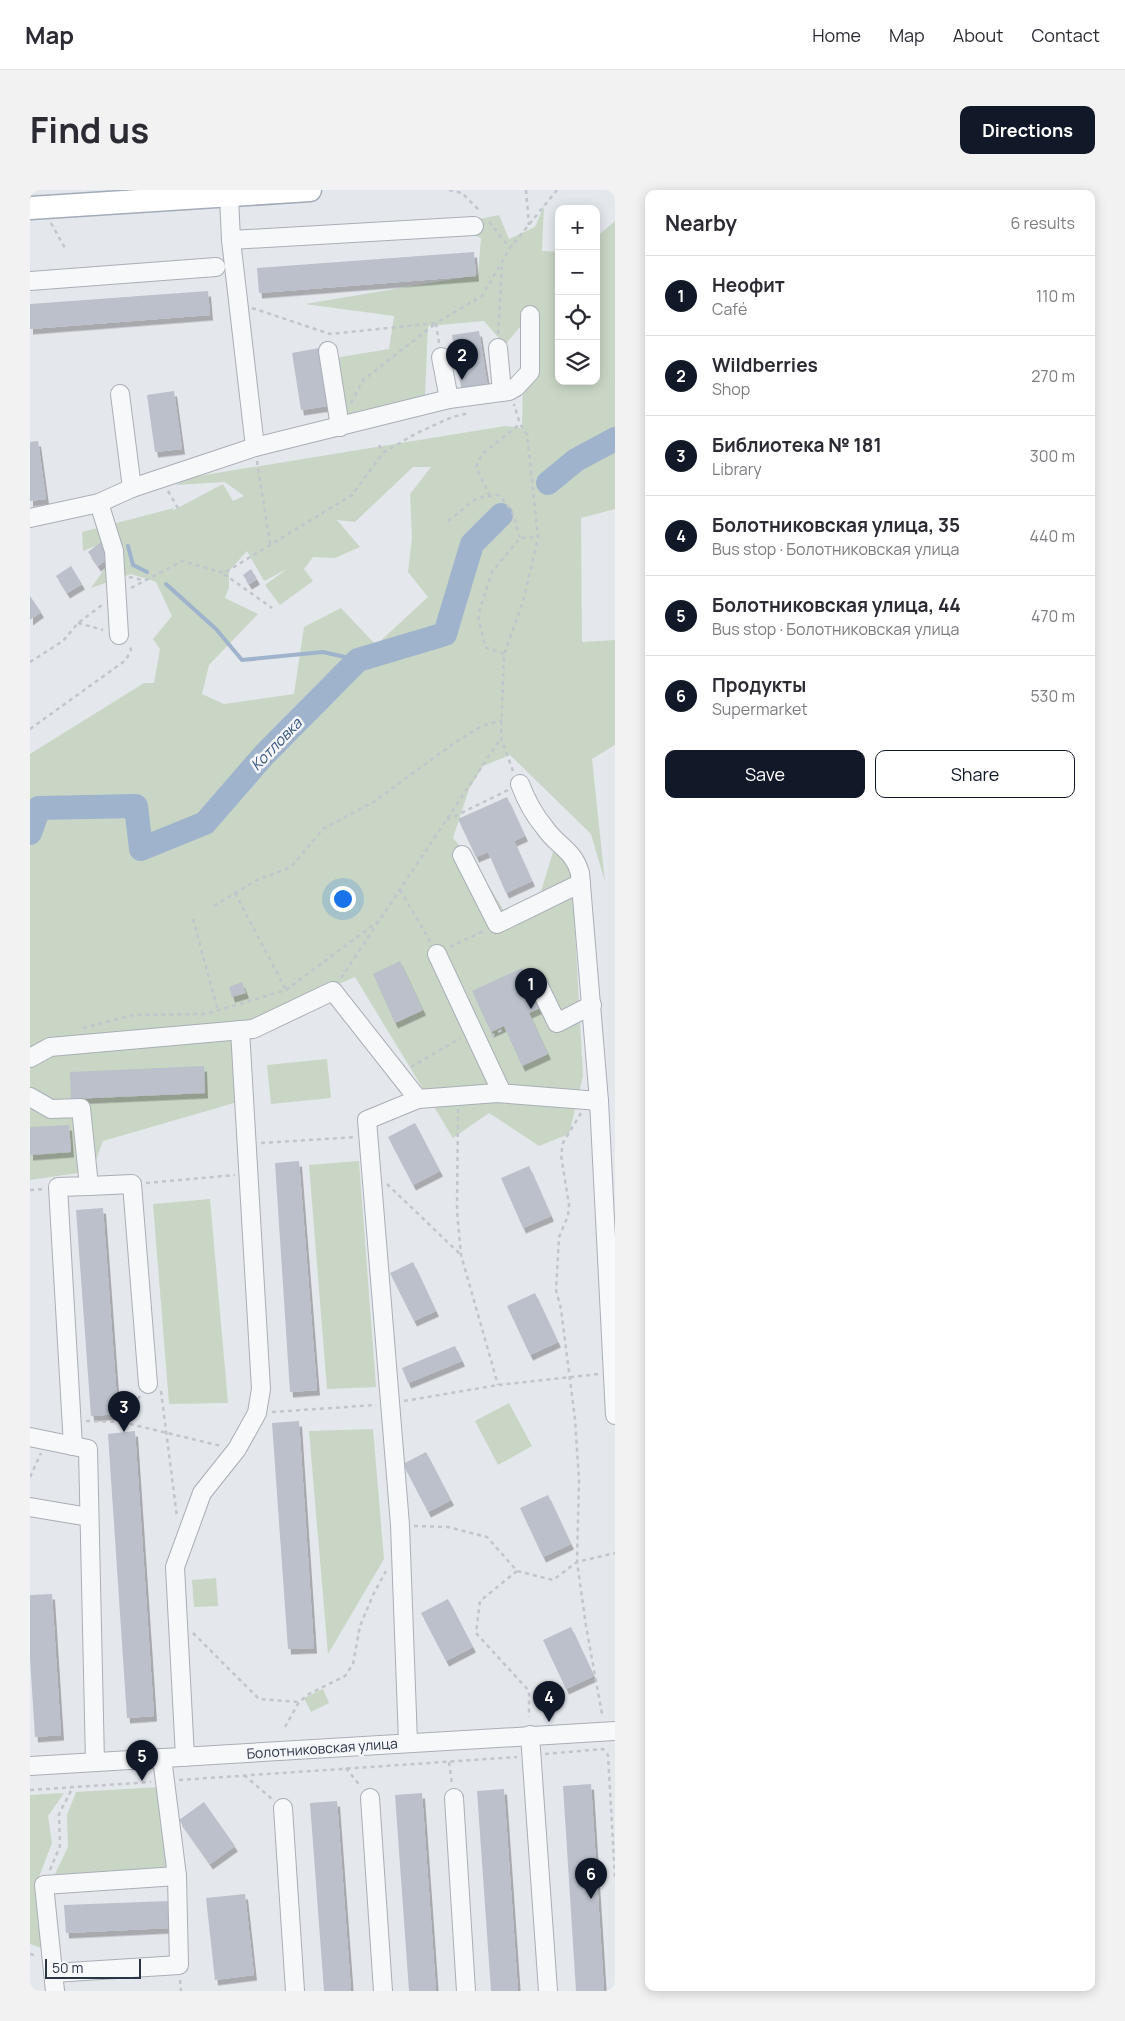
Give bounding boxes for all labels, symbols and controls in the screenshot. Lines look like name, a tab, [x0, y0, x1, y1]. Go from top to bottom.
text: Map	[25, 18, 74, 51]
text: Home	[812, 23, 861, 47]
text: Map	[889, 23, 925, 47]
text: About	[953, 23, 1003, 47]
text: Contact	[1031, 23, 1100, 47]
text: Find us	[30, 106, 149, 154]
button: Directions	[960, 106, 1095, 154]
map controls	[555, 205, 600, 385]
button: +	[555, 205, 600, 250]
text: Nearby	[665, 209, 737, 237]
text: 6 results	[1010, 212, 1075, 234]
button: −	[555, 250, 600, 295]
text: Неофит	[712, 272, 785, 298]
text: 1	[677, 285, 685, 307]
text: 110 m	[1036, 285, 1075, 307]
button: locate	[555, 295, 600, 340]
text: Café	[712, 298, 747, 320]
pin: 2	[446, 339, 478, 380]
button: layers	[555, 340, 600, 385]
text: Wildberries	[712, 352, 818, 378]
text: 2	[676, 365, 686, 387]
text: 270 m	[1031, 365, 1075, 387]
text: Shop	[712, 378, 750, 400]
text: Библиотека № 181	[712, 432, 882, 458]
text: 3	[676, 445, 686, 467]
text: 300 m	[1030, 445, 1075, 467]
text: Library	[712, 458, 762, 480]
text: Болотниковская улица, 35	[712, 512, 960, 538]
text: 4	[676, 525, 686, 547]
text: 440 m	[1029, 525, 1075, 547]
text: Bus stop · Болотниковская улица	[712, 538, 959, 560]
text: Болотниковская улица, 44	[712, 592, 961, 618]
text: 5	[676, 605, 686, 627]
text: 470 m	[1031, 605, 1075, 627]
text: Bus stop · Болотниковская улица	[712, 618, 959, 640]
text: Продукты	[712, 672, 806, 698]
text: 6	[676, 685, 686, 707]
text: 530 m	[1030, 685, 1075, 707]
text: Supermarket	[712, 698, 808, 720]
water label: Котловка	[246, 713, 307, 775]
button: Save	[665, 750, 865, 798]
button: Share	[875, 750, 1075, 798]
your location	[330, 886, 356, 912]
pin: 1	[515, 968, 547, 1009]
pin: 3	[108, 1391, 140, 1432]
pin: 4	[533, 1681, 565, 1722]
street label: Болотниковская улица	[246, 1733, 398, 1763]
pin: 5	[126, 1740, 158, 1781]
pin: 6	[575, 1858, 607, 1899]
scale bar	[45, 1956, 141, 1979]
text: 50 m	[52, 1958, 83, 1977]

